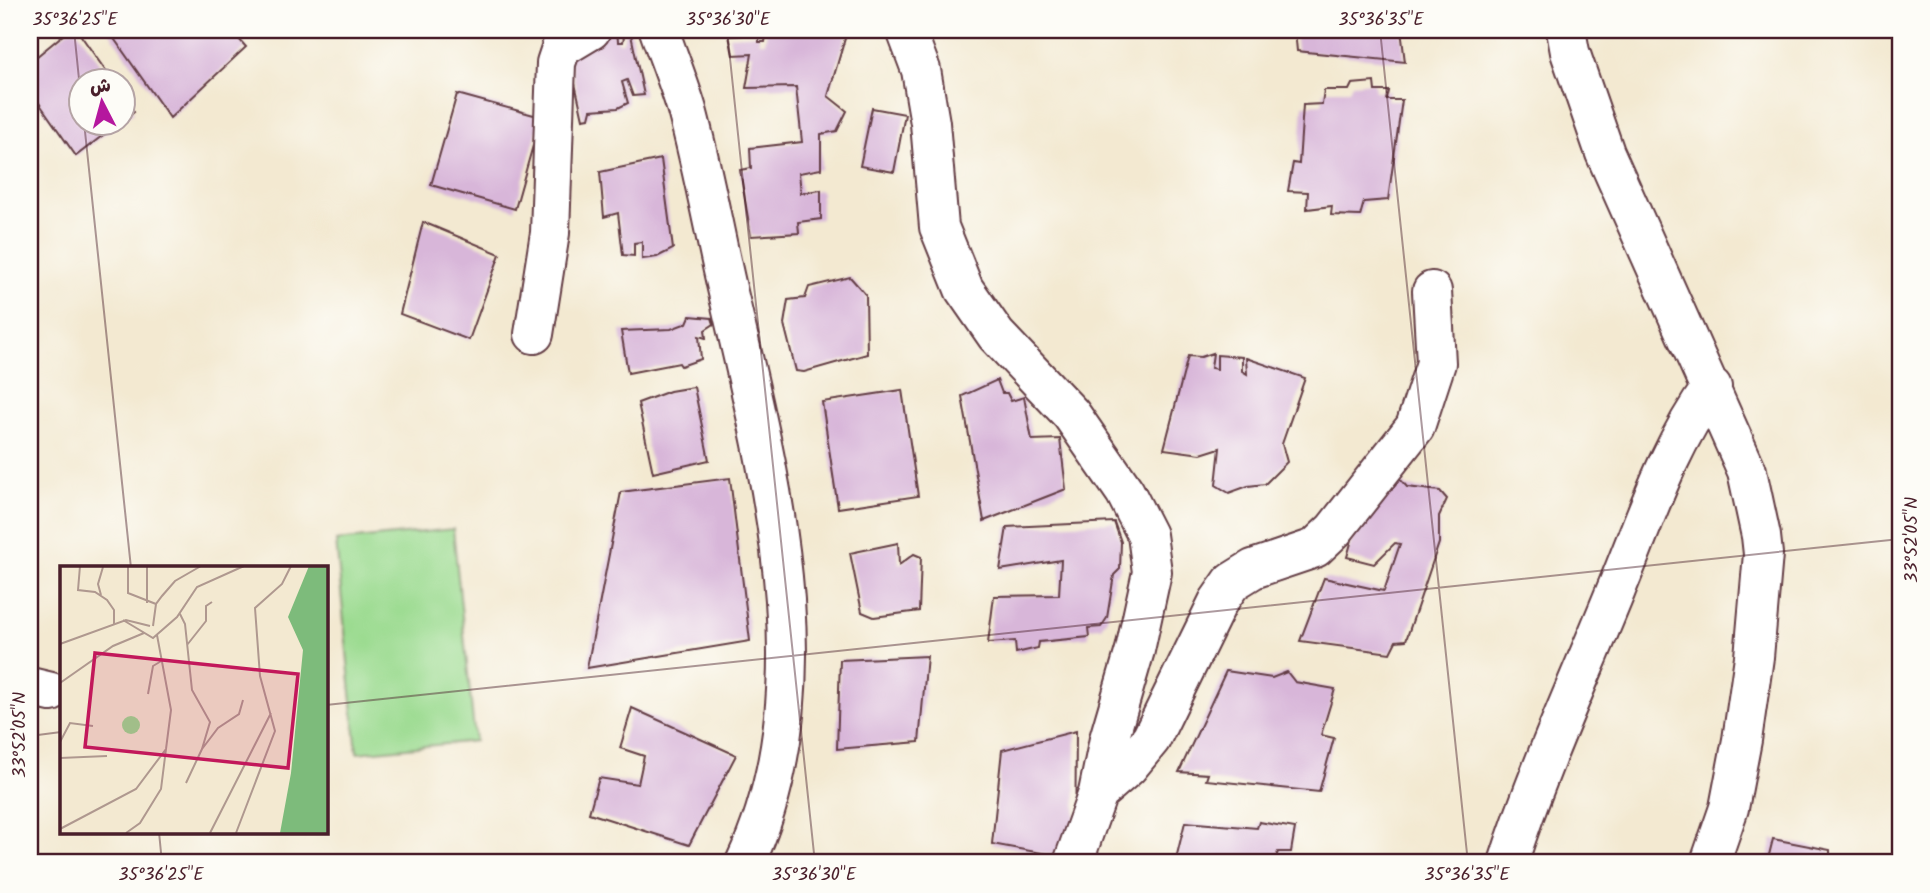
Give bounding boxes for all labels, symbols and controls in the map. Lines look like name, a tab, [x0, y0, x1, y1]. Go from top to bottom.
text: 35°36'25"E	[32, 6, 118, 35]
text: 35°36'30"E	[686, 6, 771, 35]
text: 35°36'35"E	[1338, 6, 1424, 35]
north arrow	[66, 66, 136, 136]
text: ش	[88, 71, 112, 103]
text: 33°52'05"N	[1898, 497, 1927, 583]
inset map	[60, 566, 327, 834]
text: 33°52'05"N	[6, 692, 35, 778]
text: 35°36'25"E	[118, 861, 204, 890]
text: 35°36'30"E	[772, 861, 857, 890]
text: 35°36'35"E	[1424, 861, 1510, 890]

